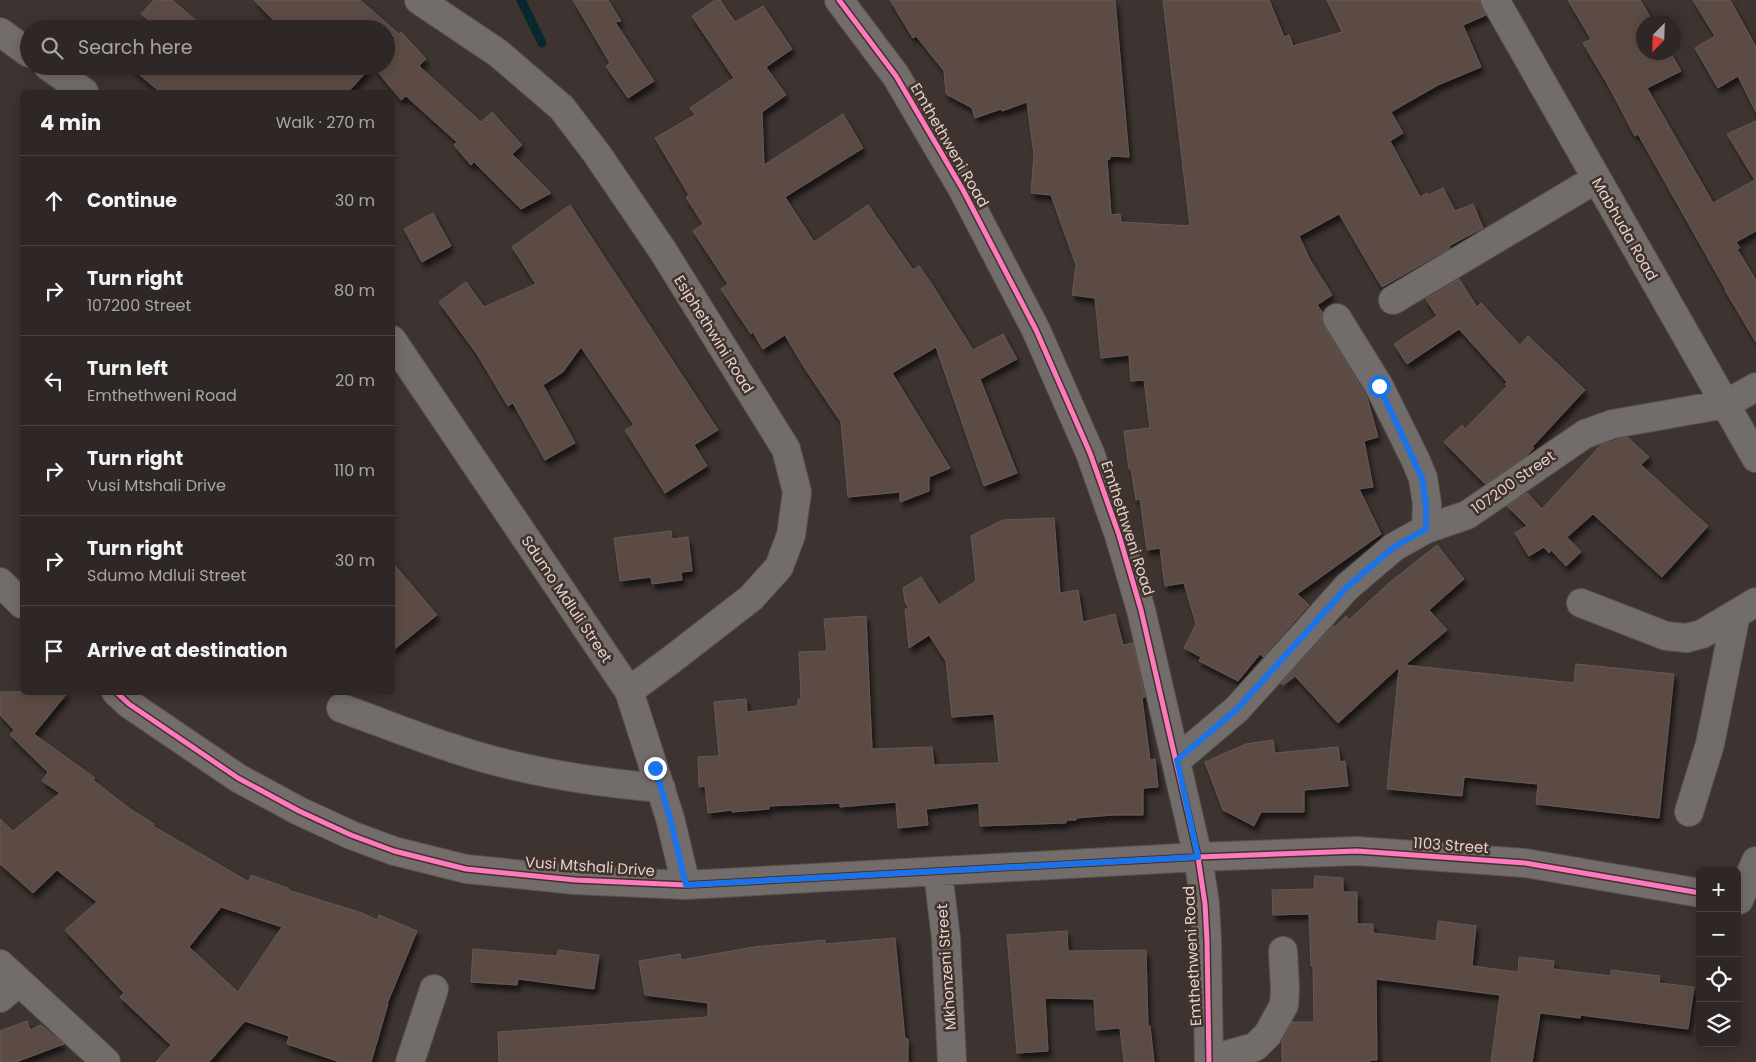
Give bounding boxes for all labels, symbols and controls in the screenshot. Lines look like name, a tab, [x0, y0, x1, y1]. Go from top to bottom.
north arrow	[1636, 15, 1681, 60]
search box	[20, 20, 395, 75]
icon: search	[38, 34, 66, 62]
text: Search here	[78, 34, 192, 61]
street label: Emthethweni Road	[906, 79, 994, 211]
text: 4 min	[40, 108, 101, 137]
text: Walk · 270 m	[276, 111, 375, 134]
street label: Mabhuda Road	[1587, 174, 1663, 284]
icon: ahead	[40, 187, 68, 215]
text: Continue	[87, 187, 177, 214]
text: 30 m	[335, 189, 375, 212]
text: Turn right	[87, 265, 183, 292]
street label: Esiphethwini Road	[669, 271, 759, 397]
icon: right	[40, 277, 68, 305]
text: 80 m	[334, 279, 375, 302]
text: 107200 Street	[87, 294, 191, 317]
text: Turn left	[87, 355, 168, 382]
icon: left	[40, 367, 68, 395]
text: 20 m	[335, 369, 375, 392]
route start	[1368, 375, 1391, 398]
text: Emthethweni Road	[87, 384, 237, 407]
text: Turn right	[87, 445, 183, 472]
street label: 107200 Street	[1467, 445, 1559, 519]
icon: right	[40, 457, 68, 485]
street label: Emthethweni Road	[1096, 458, 1160, 598]
text: 110 m	[334, 459, 375, 482]
text: Vusi Mtshali Drive	[87, 474, 226, 497]
street label: Sdumo Mdluli Street	[517, 531, 617, 667]
text: Turn right	[87, 535, 183, 562]
icon: right	[40, 547, 68, 575]
text: 30 m	[335, 549, 375, 572]
text: Sdumo Mdluli Street	[87, 564, 246, 587]
icon: arrive	[40, 637, 68, 665]
text: Arrive at destination	[87, 637, 288, 664]
route end	[644, 757, 667, 780]
street label: 1103 Street	[1412, 832, 1490, 858]
street label: Vusi Mtshali Drive	[524, 851, 656, 881]
map controls	[1696, 867, 1741, 1047]
button: +	[1696, 867, 1741, 912]
street label: Emthethweni Road	[1178, 885, 1206, 1027]
street label: Mkhonzeni Street	[931, 903, 961, 1031]
button: −	[1696, 912, 1741, 957]
button: locate	[1696, 957, 1741, 1002]
button: layers	[1696, 1002, 1741, 1047]

